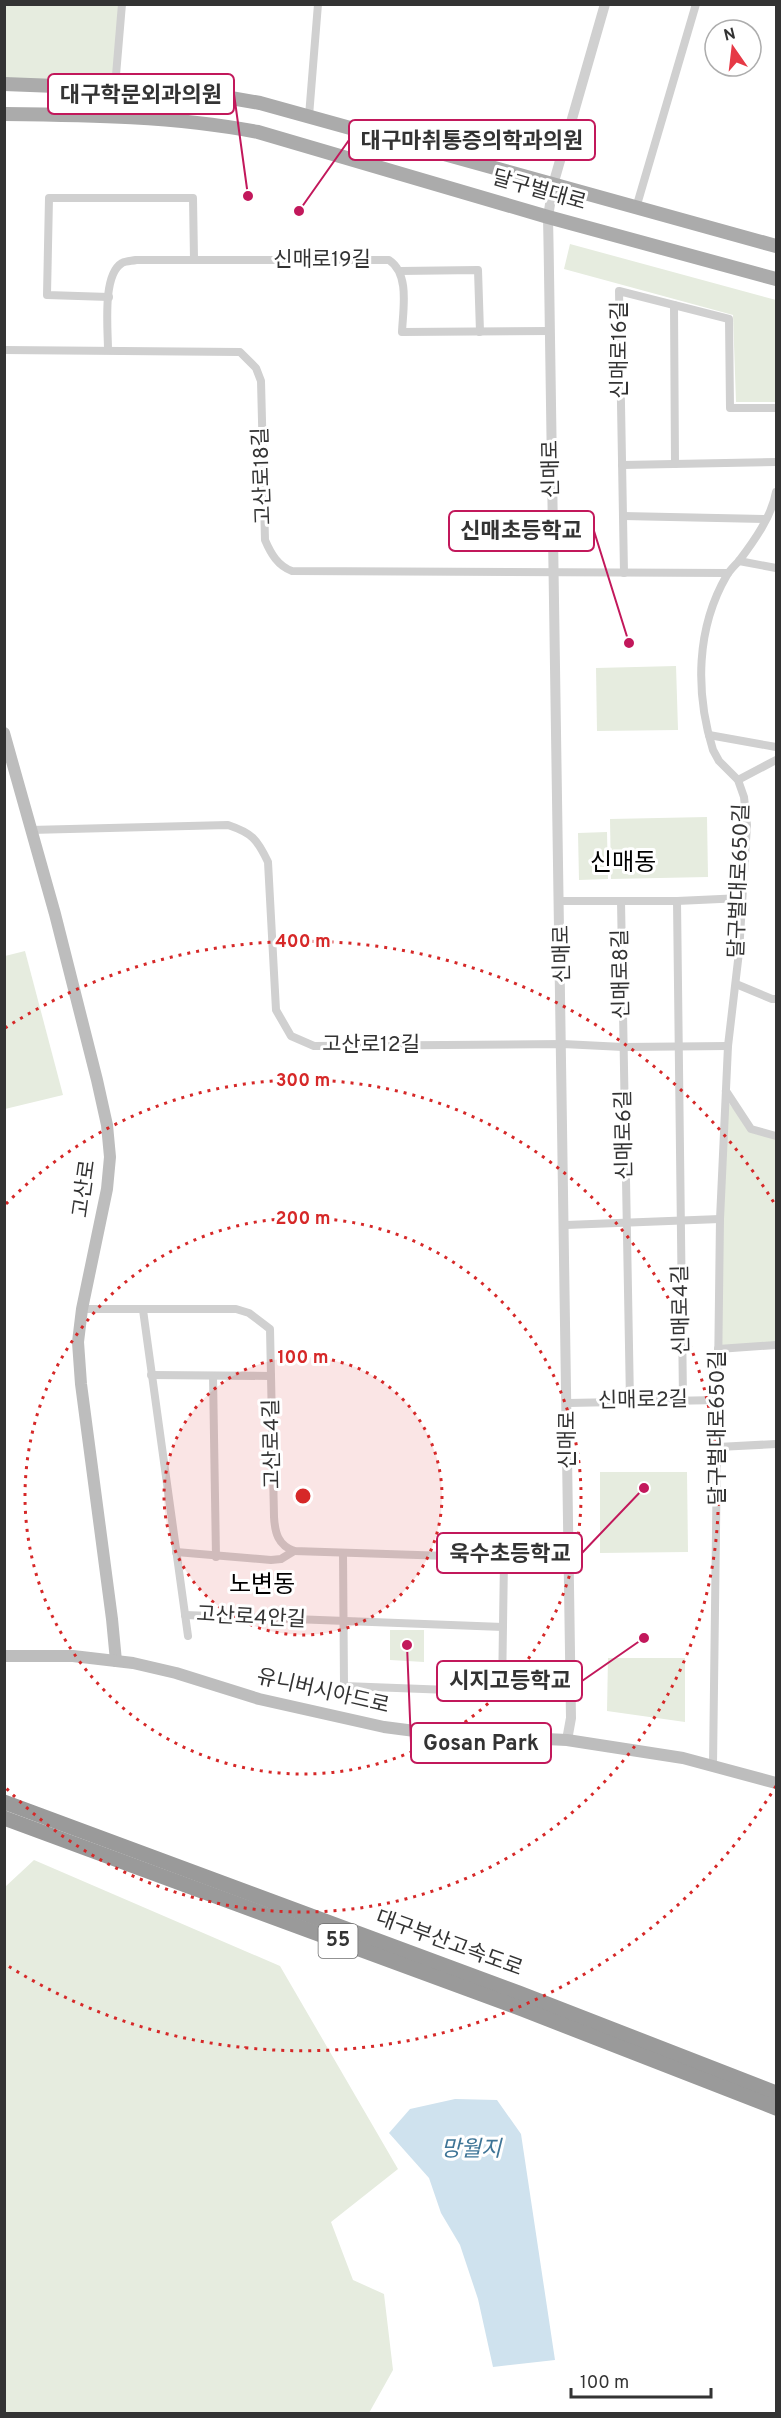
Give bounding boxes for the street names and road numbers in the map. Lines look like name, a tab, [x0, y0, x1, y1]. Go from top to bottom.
street label: 달구벌대로	[489, 165, 589, 217]
street label: 신매로19길	[273, 247, 371, 274]
street label: 신매로16길	[607, 301, 634, 399]
street label: 고산로18길	[248, 427, 278, 525]
street label: 신매로	[538, 440, 566, 498]
street label: 달구벌대로650길	[724, 803, 756, 959]
street label: 신매로	[549, 925, 577, 983]
street label: 신매로8길	[608, 929, 636, 1019]
street label: 고산로12길	[322, 1032, 420, 1059]
street label: 신매로6길	[611, 1090, 639, 1180]
street label: 고산로	[68, 1158, 102, 1220]
street label: 신매로4길	[668, 1265, 696, 1355]
street label: 달구벌대로650길	[705, 1351, 732, 1505]
street label: 신매로2길	[598, 1387, 688, 1415]
street label: 고산로4길	[259, 1399, 287, 1489]
street label: 신매로	[555, 1411, 582, 1469]
street label: 고산로4안길	[196, 1602, 306, 1634]
street label: 유니버시아드로	[254, 1664, 392, 1720]
street label: 대구부산고속도로	[372, 1905, 526, 1983]
road number: 55	[318, 1924, 358, 1958]

